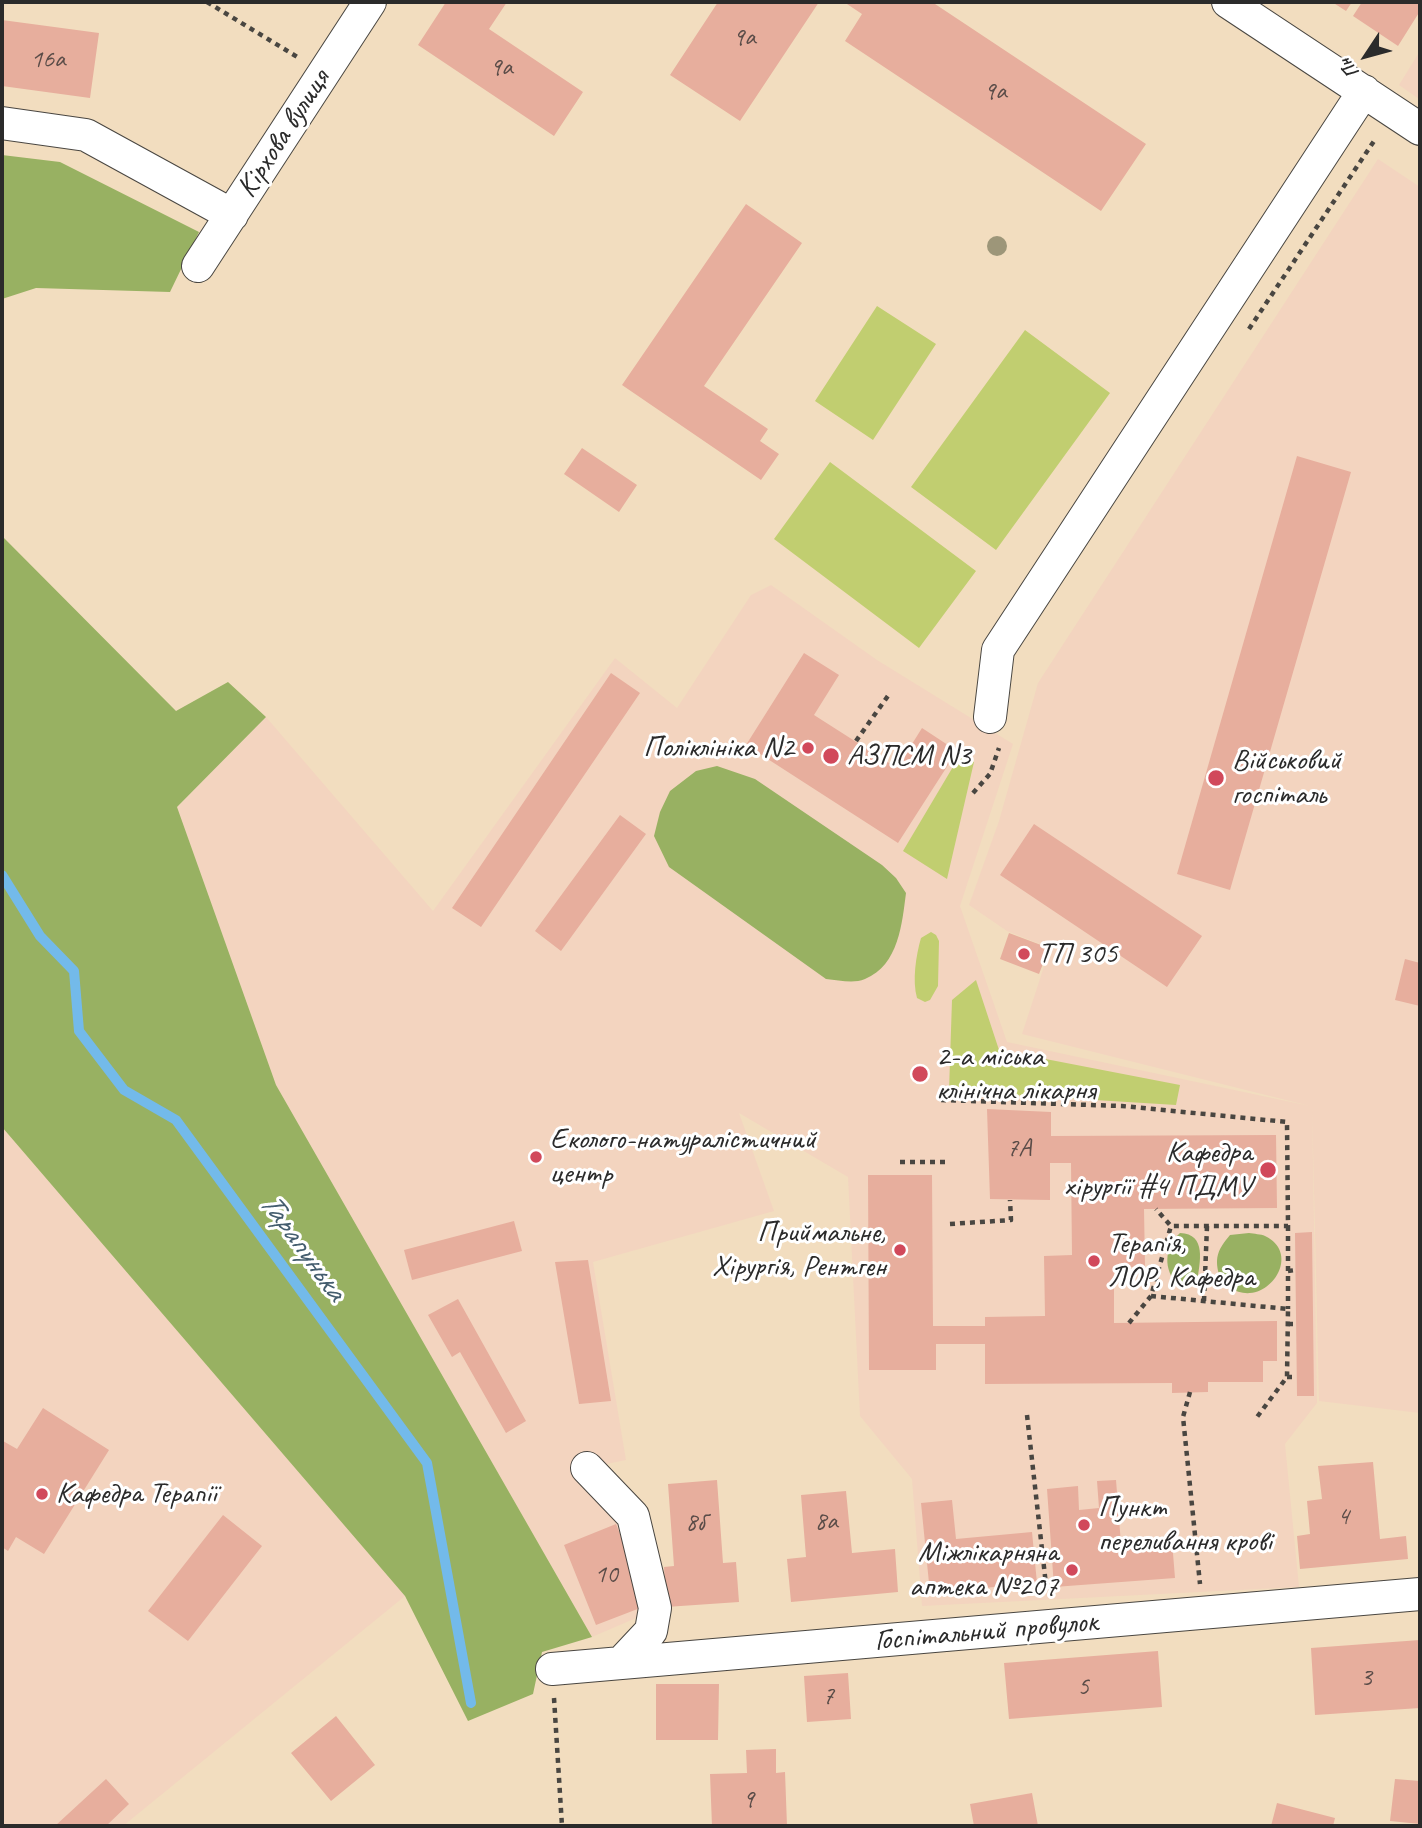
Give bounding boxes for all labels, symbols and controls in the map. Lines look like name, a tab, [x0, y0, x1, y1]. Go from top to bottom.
north arrow	[1331, 21, 1401, 91]
house number: 9а	[732, 22, 756, 54]
house number: 16а	[31, 44, 65, 76]
house number: 9а	[489, 52, 513, 84]
text: Пн	[1333, 53, 1365, 83]
street label: Кірхова вулиця	[229, 63, 339, 205]
house number: 9а	[983, 76, 1007, 108]
place label: Поліклініка N2	[643, 730, 794, 766]
place label: АЗПСМ N3	[847, 738, 971, 774]
marker: Поліклініка N2	[800, 740, 816, 756]
place label: Військовий госпіталь	[1232, 743, 1341, 814]
marker: АЗПСМ N3	[821, 746, 841, 766]
marker: Військовий госпіталь	[1206, 768, 1226, 788]
place label: ТП 305	[1038, 936, 1118, 972]
marker: ТП 305	[1016, 946, 1032, 962]
place label: 2-а міська клінічна лікарня	[936, 1039, 1095, 1110]
marker: 2-а міська клінічна лікарня	[910, 1064, 930, 1084]
place label: Еколого-натуралістичний центр	[550, 1122, 816, 1192]
house number: 7А	[1007, 1133, 1031, 1165]
place label: Кафедра хірургії #4 ПДМУ	[1064, 1135, 1252, 1206]
marker: Еколого-натуралістичний центр	[528, 1149, 544, 1165]
marker: Кафедра хірургії #4 ПДМУ	[1258, 1160, 1278, 1180]
water label: Тарапунька	[250, 1185, 354, 1309]
place label: Приймальне, Хірургія, Рентген	[712, 1215, 886, 1286]
place label: Терапія, ЛОР, Кафедра	[1108, 1226, 1254, 1296]
marker: Приймальне, Хірургія, Рентген	[892, 1242, 908, 1258]
marker: Терапія, ЛОР, Кафедра	[1086, 1253, 1102, 1269]
place label: Кафедра Терапії	[56, 1476, 217, 1512]
marker: Кафедра Терапії	[34, 1486, 50, 1502]
place label: Пункт переливання крові	[1098, 1490, 1272, 1560]
house number: 4	[1337, 1501, 1349, 1533]
house number: 8а	[814, 1506, 838, 1538]
house number: 8б	[685, 1507, 705, 1539]
marker: Пункт переливання крові	[1076, 1517, 1092, 1533]
place label: Міжлікарняна аптека №207	[909, 1535, 1058, 1606]
house number: 10	[594, 1559, 618, 1591]
marker: Міжлікарняна аптека №207	[1064, 1562, 1080, 1578]
street label: Госпітальний провулок	[873, 1604, 1099, 1660]
house number: 3	[1360, 1662, 1372, 1694]
house number: 5	[1077, 1671, 1089, 1703]
house number: 7	[822, 1681, 834, 1713]
house number: 9	[742, 1784, 754, 1816]

